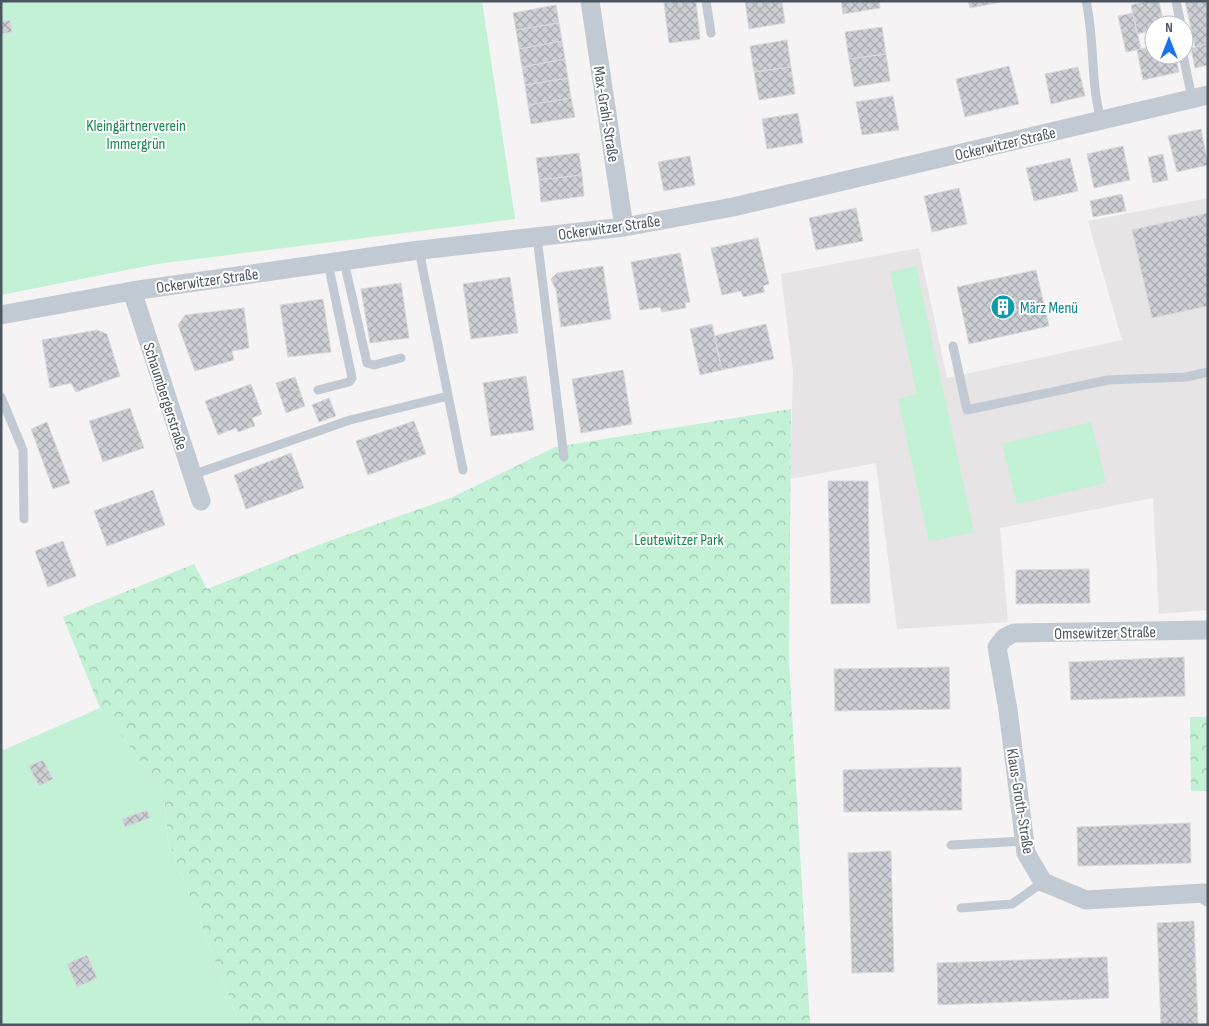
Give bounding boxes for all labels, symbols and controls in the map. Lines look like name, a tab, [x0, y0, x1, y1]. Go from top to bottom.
north arrow	[1144, 15, 1194, 65]
text: N	[1165, 19, 1173, 36]
street label: Max-Grahl-Straße	[589, 65, 622, 164]
park label: Kleingärtnerverein Immergrün	[86, 117, 186, 154]
street label: Ockerwitzer Straße	[953, 124, 1058, 165]
street label: Ockerwitzer Straße	[557, 212, 661, 245]
street label: Ockerwitzer Straße	[155, 265, 259, 298]
building icon: März Menü	[990, 294, 1016, 320]
place label: März Menü	[1020, 299, 1078, 318]
street label: Schaumbergerstraße	[138, 340, 191, 453]
park label: Leutewitzer Park	[634, 531, 724, 550]
street label: Omsewitzer Straße	[1054, 623, 1156, 644]
street label: Klaus-Groth-Straße	[1002, 747, 1037, 855]

